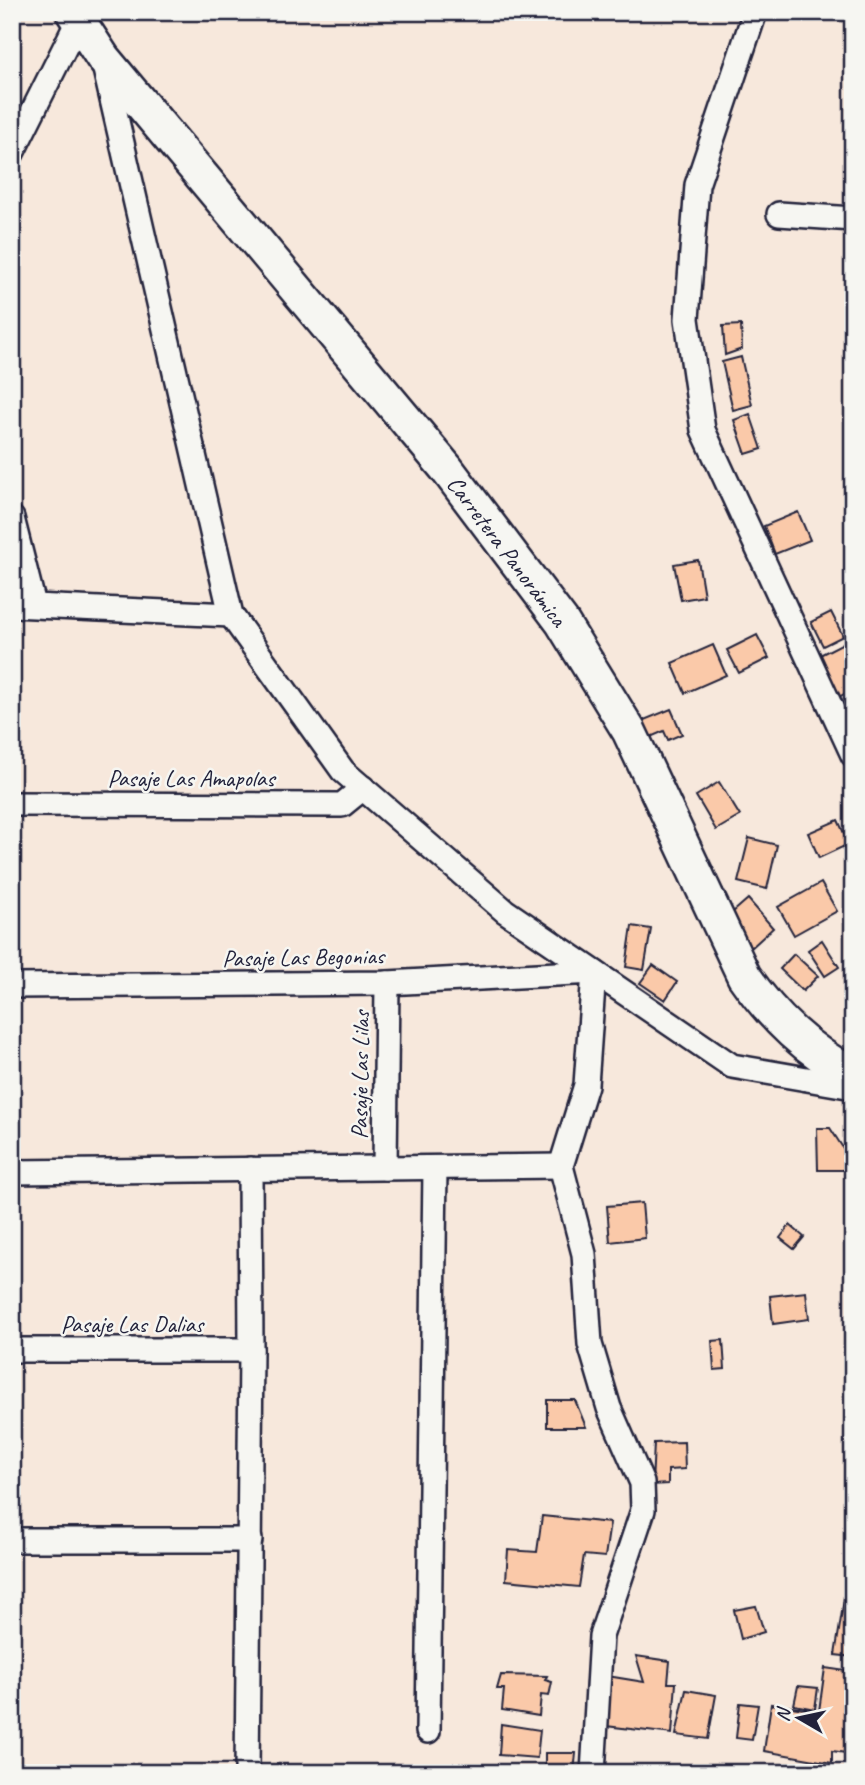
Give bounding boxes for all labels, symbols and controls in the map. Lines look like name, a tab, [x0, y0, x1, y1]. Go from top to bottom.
street label: Carretera Panorámica	[440, 470, 574, 634]
street label: Pasaje Las Amapolas	[107, 763, 277, 793]
street label: Pasaje Las Begonias	[222, 941, 386, 973]
street label: Pasaje Las Lilas	[344, 1009, 376, 1139]
street label: Pasaje Las Dalias	[61, 1309, 205, 1339]
north arrow	[764, 1684, 834, 1754]
text: N	[770, 1705, 796, 1723]

